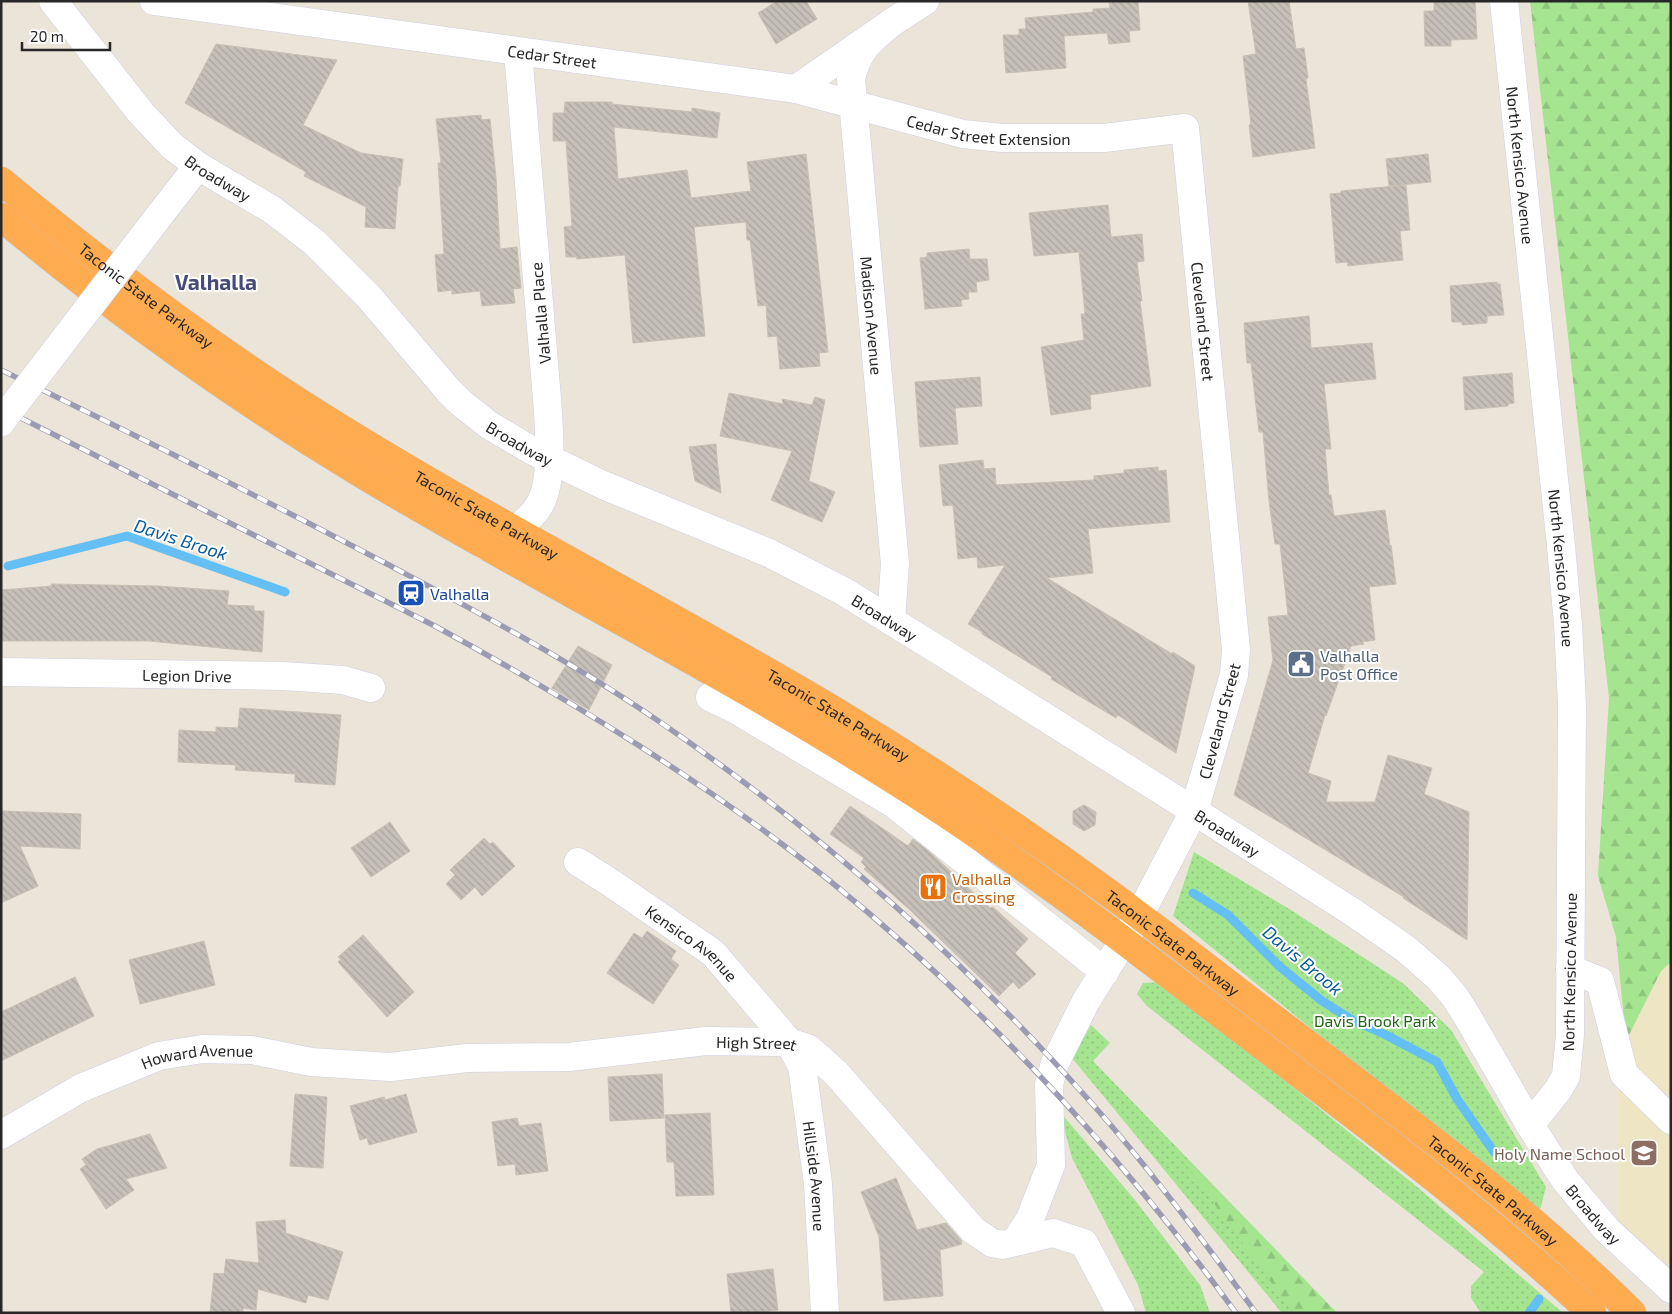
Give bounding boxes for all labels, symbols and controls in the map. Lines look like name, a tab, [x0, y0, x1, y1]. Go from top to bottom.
scale bar	[22, 20, 110, 52]
text: 20 m	[30, 27, 64, 45]
street label: Cedar Street	[506, 40, 598, 71]
street label: North Kensico Avenue	[1503, 85, 1539, 245]
street label: Cedar Street Extension	[905, 110, 1071, 148]
street label: Broadway	[182, 150, 255, 205]
street label: Taconic State Parkway	[76, 238, 218, 352]
street label: Madison Avenue	[858, 255, 887, 376]
street label: Valhalla Place	[526, 261, 554, 365]
street label: Cleveland Street	[1189, 261, 1219, 382]
district label: Valhalla	[175, 269, 257, 294]
street label: Broadway	[483, 416, 557, 469]
street label: Taconic State Parkway	[411, 465, 563, 563]
street label: North Kensico Avenue	[1546, 488, 1579, 647]
water label: Davis Brook	[131, 514, 231, 564]
station icon: Valhalla	[396, 578, 426, 608]
place label: Valhalla	[430, 584, 489, 603]
street label: Broadway	[849, 589, 922, 645]
place label: Valhalla Post Office	[1320, 646, 1398, 683]
public building icon: Valhalla Post Office	[1286, 649, 1316, 679]
street label: Cleveland Street	[1194, 661, 1244, 781]
street label: Taconic State Parkway	[764, 664, 914, 765]
street label: Legion Drive	[142, 665, 232, 685]
street label: Broadway	[1192, 805, 1264, 861]
place label: Valhalla Crossing	[952, 869, 1015, 906]
restaurant icon: Valhalla Crossing	[918, 872, 948, 902]
street label: Taconic State Parkway	[1103, 885, 1244, 999]
street label: North Kensico Avenue	[1558, 893, 1580, 1051]
street label: Kensico Avenue	[642, 900, 742, 985]
water label: Davis Brook	[1259, 920, 1347, 1000]
park label: Davis Brook Park	[1314, 1011, 1436, 1030]
street label: High Street	[716, 1032, 800, 1054]
street label: Howard Avenue	[138, 1039, 253, 1072]
street label: Hillside Avenue	[800, 1120, 830, 1232]
street label: Taconic State Parkway	[1425, 1131, 1563, 1250]
school or university icon: Holy Name School	[1629, 1138, 1659, 1168]
place label: Holy Name School	[1494, 1144, 1625, 1163]
street label: Broadway	[1563, 1180, 1626, 1248]

